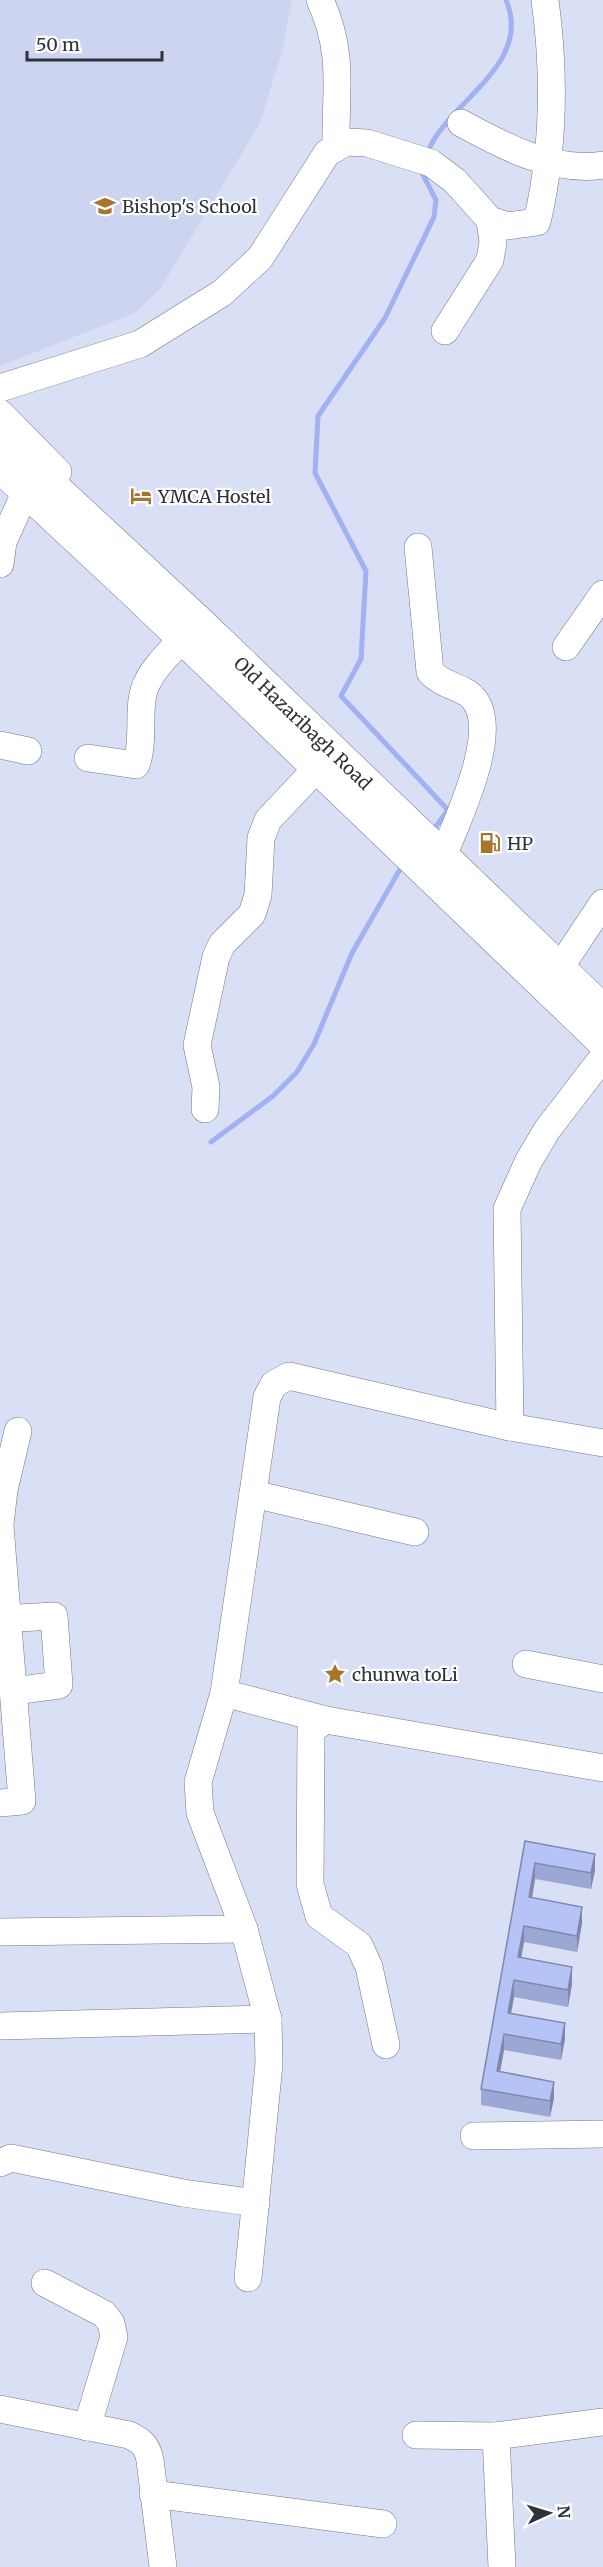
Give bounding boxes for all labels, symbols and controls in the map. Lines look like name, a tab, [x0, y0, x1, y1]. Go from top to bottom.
scale bar	[27, 24, 162, 62]
text: 50 m	[36, 33, 80, 56]
school or university icon: Bishop's School	[93, 194, 117, 218]
place label: Bishop's School	[122, 195, 258, 218]
hotel icon: YMCA Hostel	[129, 484, 153, 508]
place label: YMCA Hostel	[157, 485, 271, 508]
street label: Old Hazaribagh Road	[229, 651, 377, 794]
fuel station icon: HP	[478, 831, 502, 855]
place label: HP	[507, 832, 533, 855]
place icon: chunwa toLi	[323, 1662, 347, 1686]
place label: chunwa toLi	[352, 1663, 458, 1686]
north arrow	[519, 2483, 579, 2543]
text: N	[554, 2505, 574, 2519]

